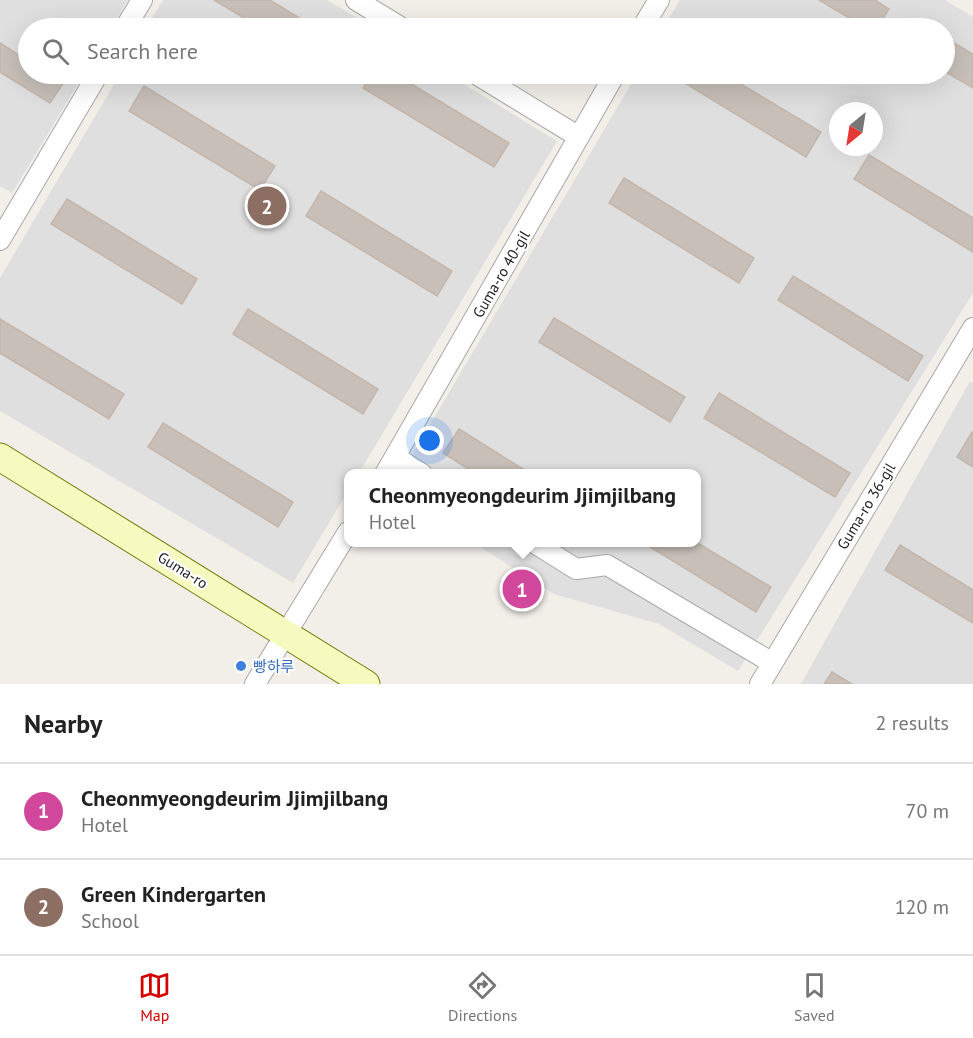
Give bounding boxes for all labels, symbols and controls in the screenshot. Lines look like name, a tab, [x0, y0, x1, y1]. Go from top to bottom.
search box	[18, 18, 955, 84]
icon: search	[39, 35, 72, 68]
text: Search here	[87, 37, 198, 65]
north arrow	[829, 102, 883, 156]
pin: 2	[248, 184, 286, 228]
street label: Guma-ro 40-gil	[468, 226, 534, 321]
your location	[415, 426, 444, 455]
street label: Guma-ro 36-gil	[833, 459, 900, 553]
popup	[344, 469, 701, 547]
text: Cheonmyeongdeurim Jjimjilbang	[369, 481, 676, 509]
text: Hotel	[369, 509, 416, 535]
street label: Guma-ro	[154, 547, 212, 593]
pin: 1	[502, 566, 542, 612]
place label: 빵하루	[253, 657, 294, 676]
marker: 빵하루	[234, 659, 248, 673]
text: Nearby	[24, 707, 102, 740]
text: 2 results	[876, 710, 949, 736]
text: Cheonmyeongdeurim Jjimjilbang	[81, 784, 388, 812]
text: 1	[38, 798, 49, 824]
text: 70 m	[906, 798, 949, 824]
text: Hotel	[81, 812, 128, 838]
text: Green Kindergarten	[81, 880, 266, 908]
text: 2	[38, 894, 49, 920]
text: 120 m	[895, 894, 949, 920]
text: School	[81, 908, 139, 934]
tab: Map	[138, 969, 171, 1025]
tab: Directions	[448, 969, 517, 1025]
tab: Saved	[794, 969, 835, 1025]

